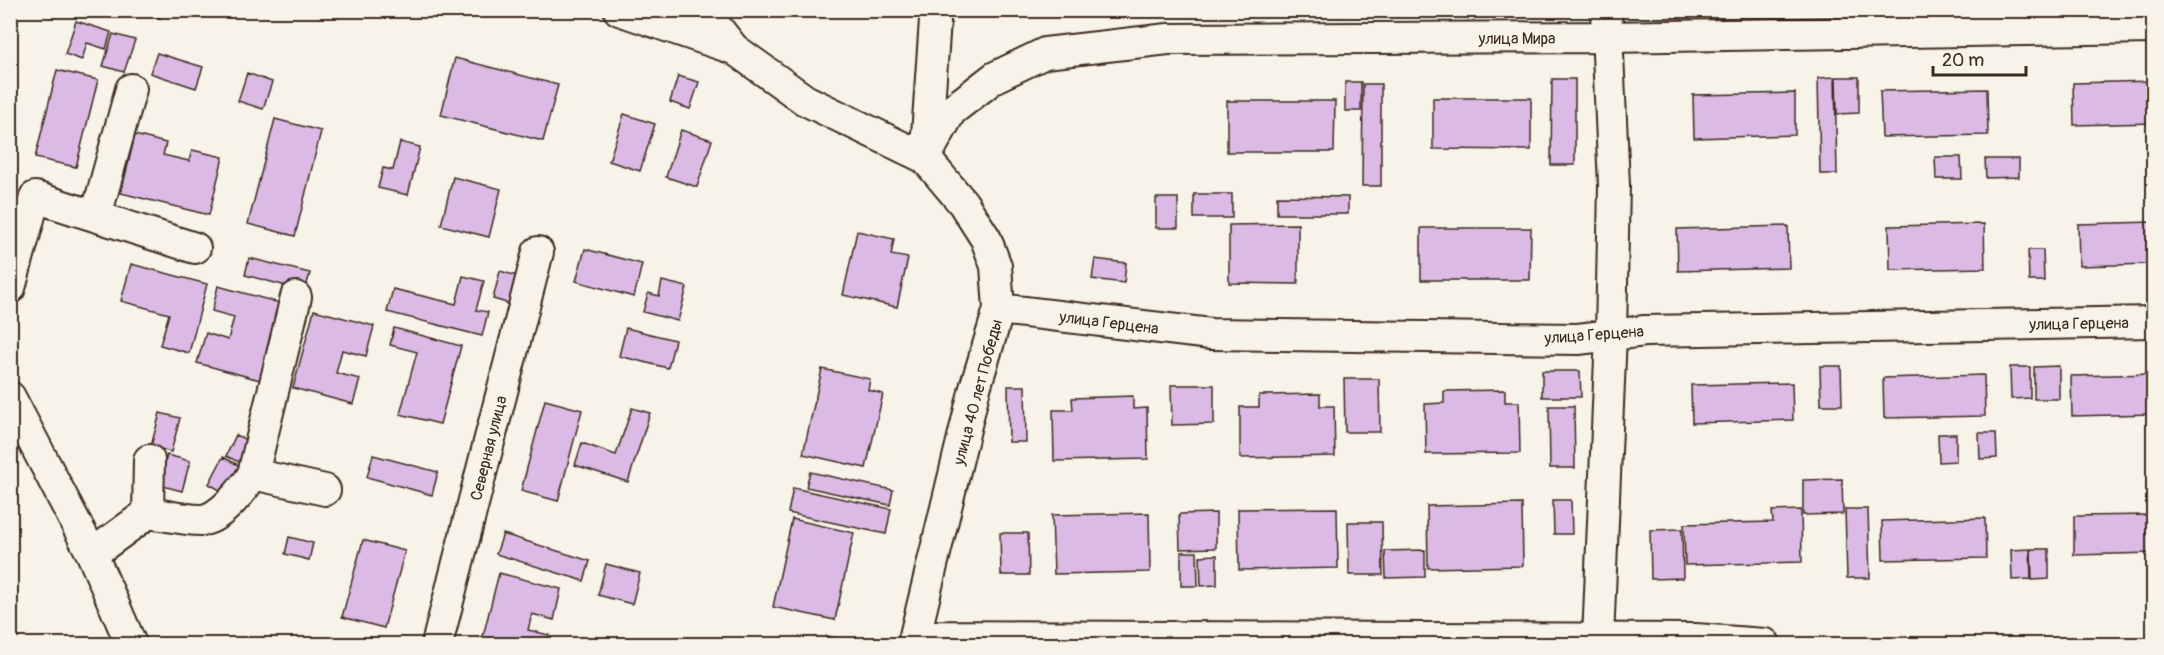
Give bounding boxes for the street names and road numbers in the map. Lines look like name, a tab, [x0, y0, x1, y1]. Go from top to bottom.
street label: улица Мира	[1478, 29, 1555, 49]
street label: улица Герцена	[1057, 307, 1160, 339]
street label: улица Герцена	[2028, 313, 2129, 335]
street label: улица 40 лет Победы	[949, 317, 1007, 468]
street label: улица Герцена	[1543, 322, 1645, 349]
street label: Северная улица	[466, 394, 512, 503]

